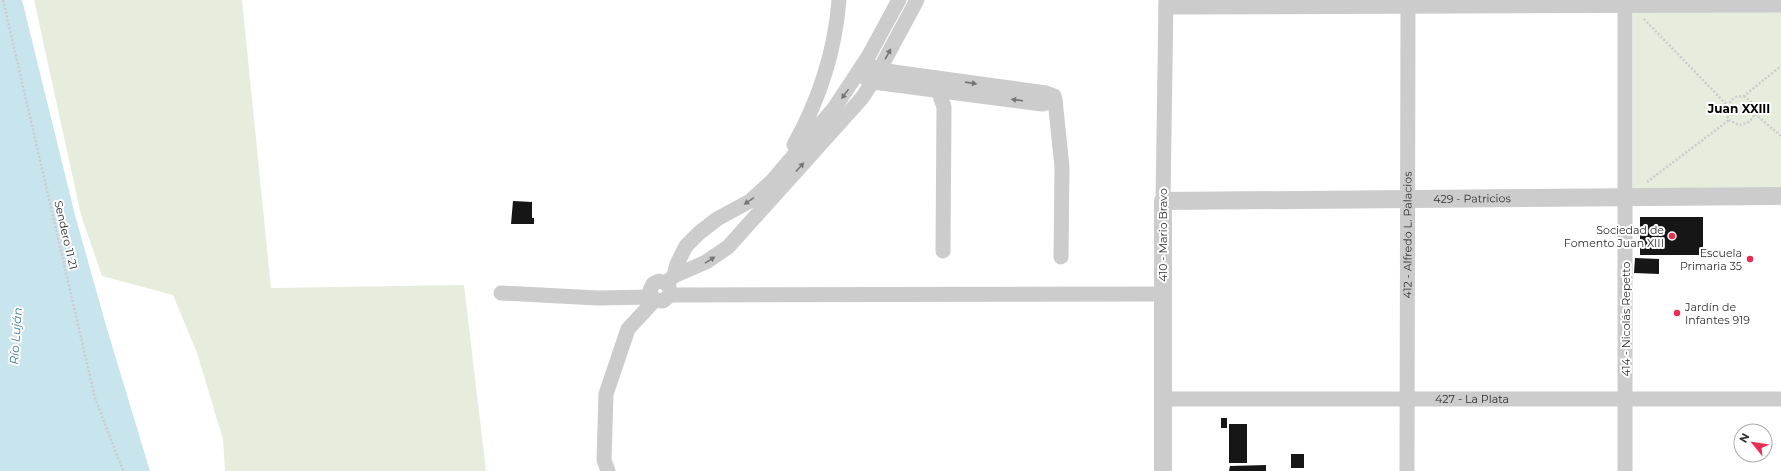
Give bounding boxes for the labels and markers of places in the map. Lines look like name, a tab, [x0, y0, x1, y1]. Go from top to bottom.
place label: Sociedad de Fomento Juan XIII	[1564, 223, 1664, 250]
marker: Sociedad de Fomento Juan XIII	[1667, 231, 1677, 241]
place label: Escuela Primaria 35	[1680, 246, 1742, 273]
marker: Escuela Primaria 35	[1745, 254, 1755, 264]
place label: Jardín de Infantes 919	[1684, 300, 1750, 327]
marker: Jardín de Infantes 919	[1672, 308, 1682, 318]

